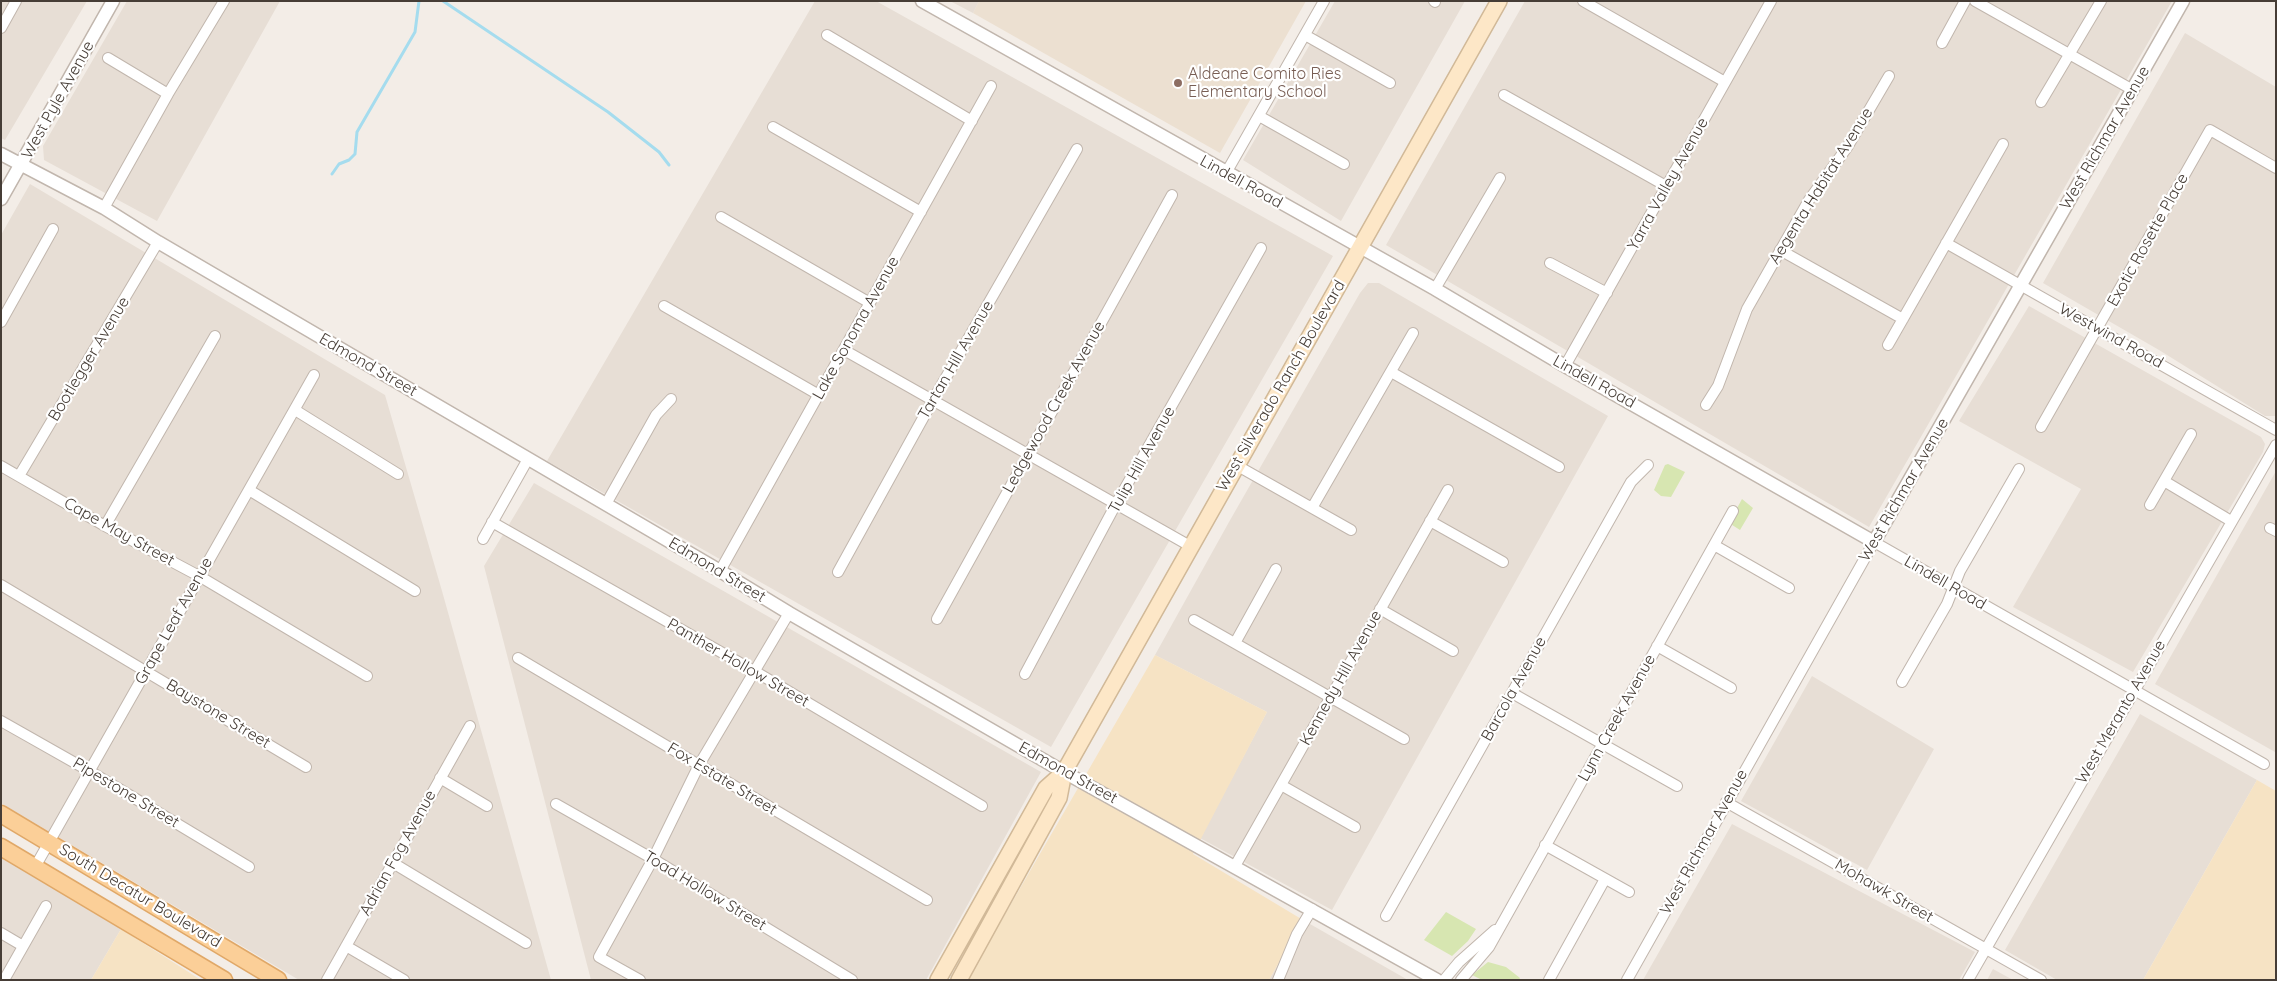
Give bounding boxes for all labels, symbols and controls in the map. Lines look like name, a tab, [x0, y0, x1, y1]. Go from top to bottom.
street label: West Pyle Avenue	[18, 38, 98, 162]
street label: West Richmar Avenue	[2056, 63, 2154, 213]
place label: Aldeane Comito Ries Elementary School	[1188, 64, 1341, 102]
marker: Aldeane Comito Ries Elementary School	[1172, 77, 1184, 89]
street label: Aegenta Habitat Avenue	[1765, 104, 1877, 268]
street label: Yarra Valley Avenue	[1624, 114, 1712, 254]
street label: Lindell Road	[1196, 151, 1286, 213]
street label: Exotic Rosette Place	[2103, 170, 2193, 310]
street label: Lake Sonoma Avenue	[809, 253, 903, 403]
street label: West Silverado Ranch Boulevard	[1212, 277, 1350, 495]
street label: Bootlegger Avenue	[44, 293, 134, 425]
street label: Tartan Hill Avenue	[914, 297, 998, 423]
street label: Westwind Road	[2055, 299, 2167, 373]
street label: Ledgewood Creek Avenue	[999, 318, 1109, 496]
street label: Edmond Street	[316, 329, 420, 401]
street label: Lindell Road	[1549, 351, 1639, 413]
street label: Tulip Hill Avenue	[1105, 403, 1179, 517]
street label: West Richmar Avenue	[1855, 415, 1953, 565]
street label: Cape May Street	[60, 494, 178, 570]
street label: Edmond Street	[665, 533, 769, 607]
street label: Lindell Road	[1901, 552, 1989, 614]
street label: Grape Leaf Avenue	[131, 554, 217, 688]
street label: Kennedy Hill Avenue	[1296, 607, 1386, 749]
street label: Panther Hollow Street	[664, 615, 812, 711]
street label: Barcola Avenue	[1477, 633, 1551, 745]
street label: West Meranto Avenue	[2072, 637, 2170, 787]
street label: Lynn Creek Avenue	[1574, 651, 1660, 785]
street label: Baystone Street	[163, 675, 273, 753]
street label: Edmond Street	[1015, 738, 1121, 808]
street label: Fox Estate Street	[664, 739, 780, 819]
street label: Pipestone Street	[69, 754, 183, 832]
street label: West Richmar Avenue	[1656, 766, 1752, 918]
street label: Adrian Fog Avenue	[356, 787, 440, 919]
street label: South Decatur Boulevard	[55, 840, 225, 952]
street label: Toad Hollow Street	[640, 847, 770, 935]
street label: Mohawk Street	[1831, 855, 1937, 927]

